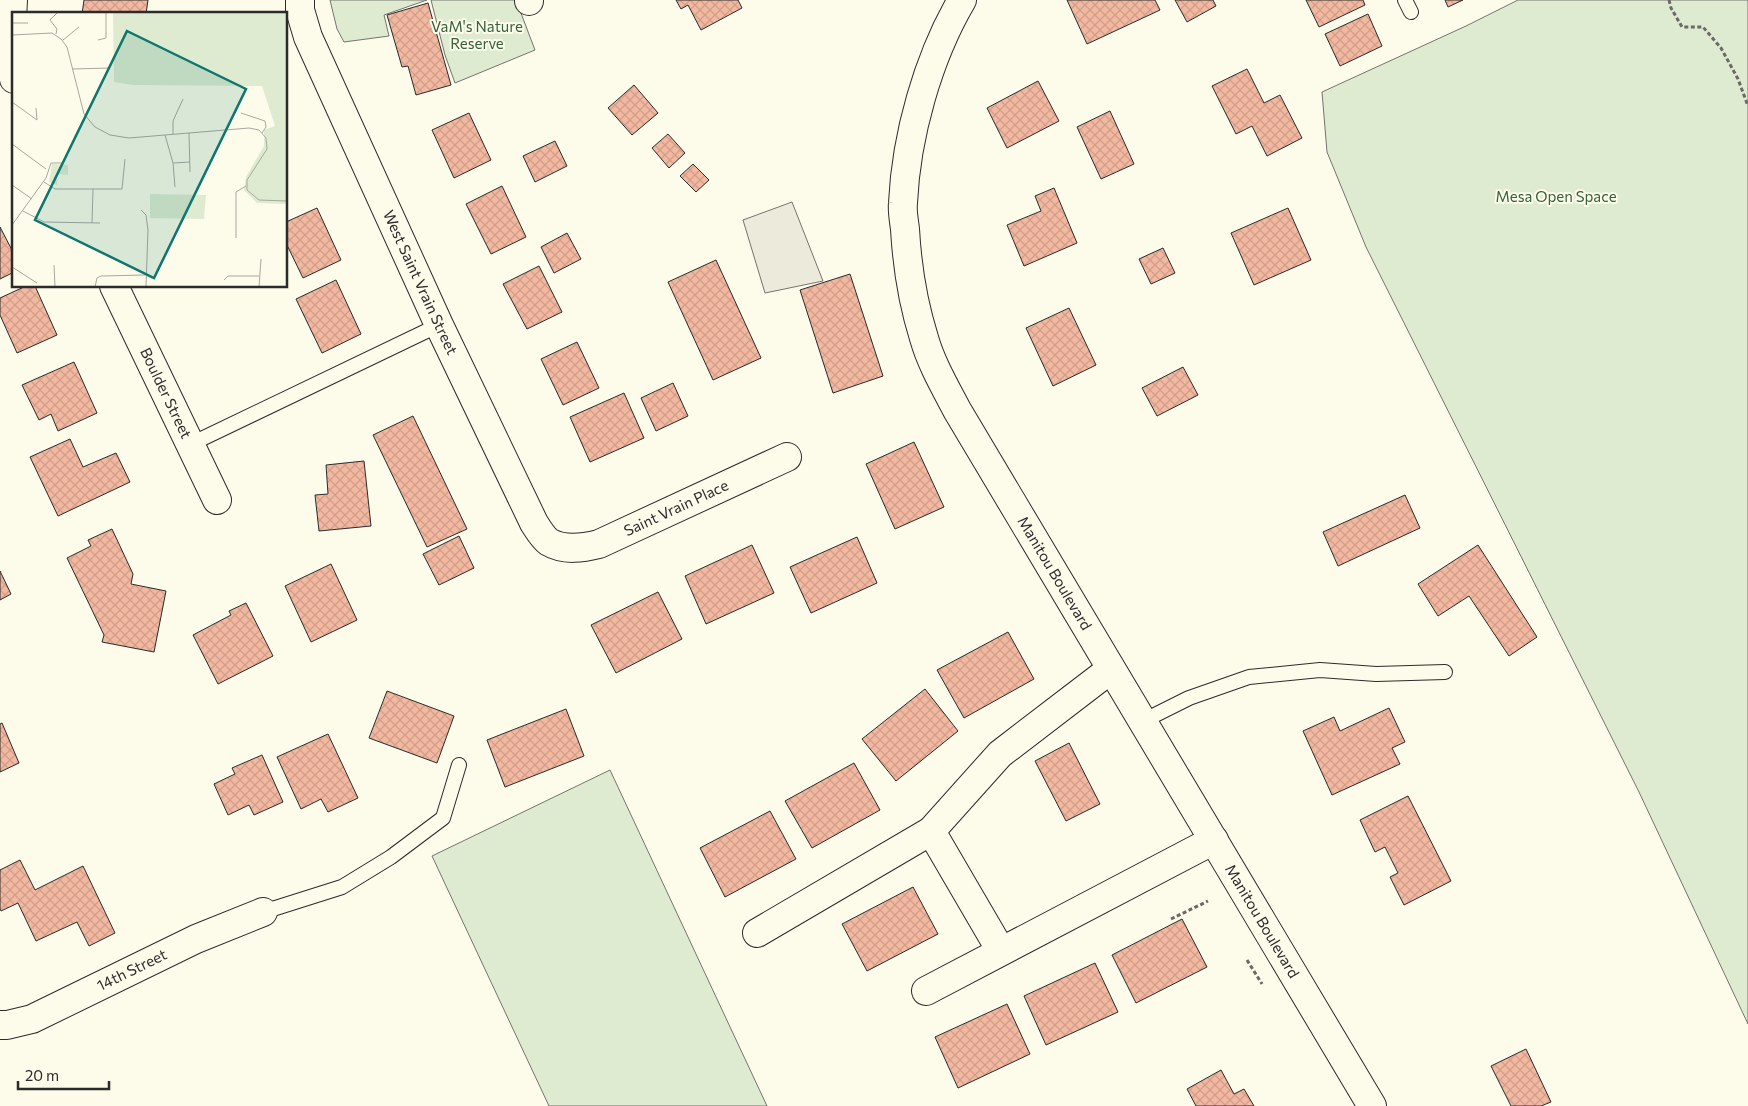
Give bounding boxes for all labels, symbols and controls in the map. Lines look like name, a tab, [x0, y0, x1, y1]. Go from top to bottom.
inset map	[12, 12, 288, 288]
park label: VaM's Nature Reserve	[431, 17, 523, 52]
park label: Mesa Open Space	[1495, 187, 1617, 205]
street label: West Saint Vrain Street	[380, 207, 462, 357]
street label: Boulder Street	[137, 344, 196, 441]
street label: Saint Vrain Place	[621, 475, 731, 539]
street label: Manitou Boulevard	[1015, 513, 1096, 633]
street label: Manitou Boulevard	[1222, 861, 1304, 981]
street label: 14th Street	[94, 945, 169, 994]
scale bar	[18, 1058, 109, 1090]
text: 20 m	[25, 1066, 59, 1084]

